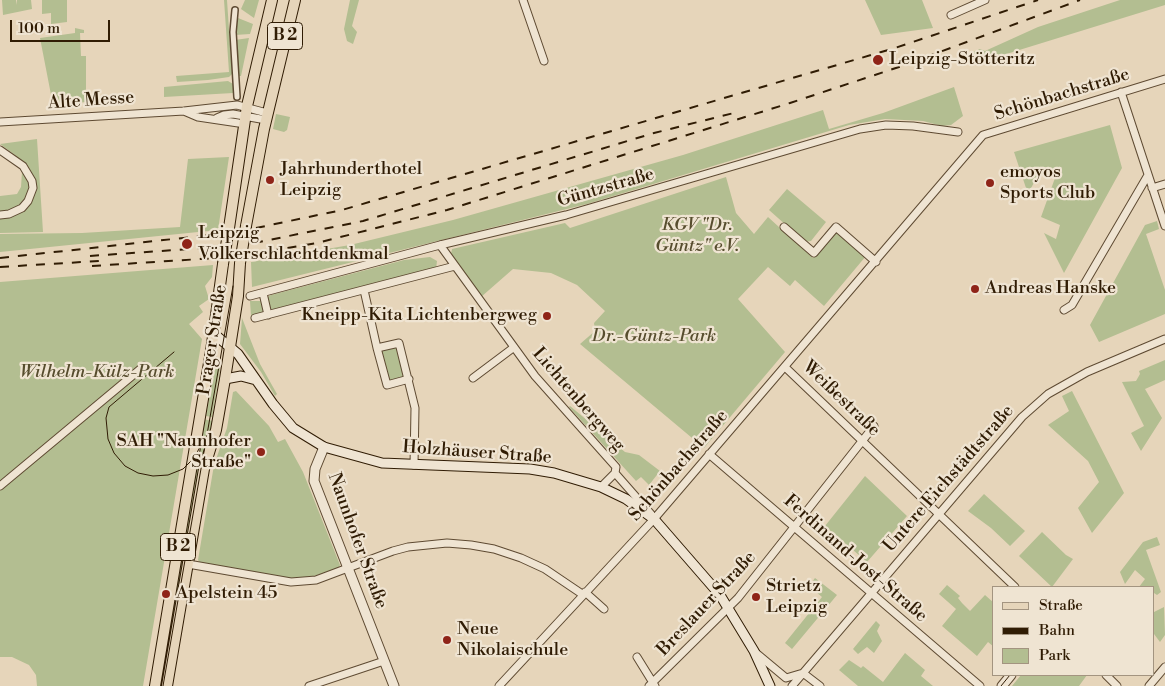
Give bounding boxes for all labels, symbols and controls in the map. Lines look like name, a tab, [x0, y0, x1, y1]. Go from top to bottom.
scale bar	[12, 10, 112, 42]
text: 100 m	[18, 19, 60, 38]
road number: B 2	[268, 22, 302, 50]
place label: Leipzig-Stötteritz	[889, 49, 1035, 71]
marker: Leipzig-Stötteritz	[871, 53, 885, 67]
street label: Schönbachstraße	[992, 64, 1132, 126]
street label: Alte Messe	[47, 87, 135, 115]
place label: Jahrhunderthotel Leipzig	[280, 159, 422, 202]
place label: emoyos Sports Club	[1000, 162, 1095, 204]
street label: Güntzstraße	[555, 164, 657, 212]
marker: Jahrhunderthotel Leipzig	[264, 174, 276, 186]
marker: emoyos Sports Club	[984, 177, 996, 189]
park label: KGV "Dr. Güntz" e.V.	[655, 215, 739, 258]
place label: Leipzig Völkerschlachtdenkmal	[198, 223, 389, 266]
marker: Leipzig Völkerschlachtdenkmal	[180, 237, 194, 251]
place label: Andreas Hanske	[985, 278, 1116, 300]
street label: Prager Straße	[194, 283, 232, 397]
marker: Andreas Hanske	[969, 283, 981, 295]
place label: Kneipp-Kita Lichtenbergweg	[301, 305, 537, 327]
marker: Kneipp-Kita Lichtenbergweg	[541, 310, 553, 322]
park label: Dr.-Güntz-Park	[592, 326, 716, 348]
street label: Lichtenbergweg	[527, 344, 629, 456]
street label: Weißestraße	[798, 357, 884, 441]
park label: Wilhelm-Külz-Park	[20, 362, 174, 384]
street label: Untere Eichstädtstraße	[879, 401, 1019, 557]
street label: Schönbachstraße	[625, 406, 733, 526]
place label: SAH "Naunhofer Straße"	[117, 431, 251, 474]
street label: Holzhäuser Straße	[402, 437, 552, 469]
marker: SAH "Naunhofer Straße"	[255, 446, 267, 458]
street label: Naunhofer Straße	[322, 470, 392, 612]
street label: Ferdinand-Jost-Straße	[779, 491, 931, 627]
road number: B 2	[160, 534, 196, 560]
street label: Breslauer Straße	[653, 547, 761, 661]
place label: Strietz Leipzig	[766, 576, 827, 618]
place label: Apelstein 45	[176, 583, 278, 605]
legend	[992, 586, 1155, 676]
marker: Apelstein 45	[160, 588, 172, 600]
marker: Strietz Leipzig	[750, 591, 762, 603]
text: Straße	[1039, 596, 1083, 615]
place label: Neue Nikolaischule	[457, 619, 568, 662]
text: Bahn	[1039, 621, 1075, 640]
marker: Neue Nikolaischule	[441, 634, 453, 646]
text: Park	[1039, 646, 1070, 665]

